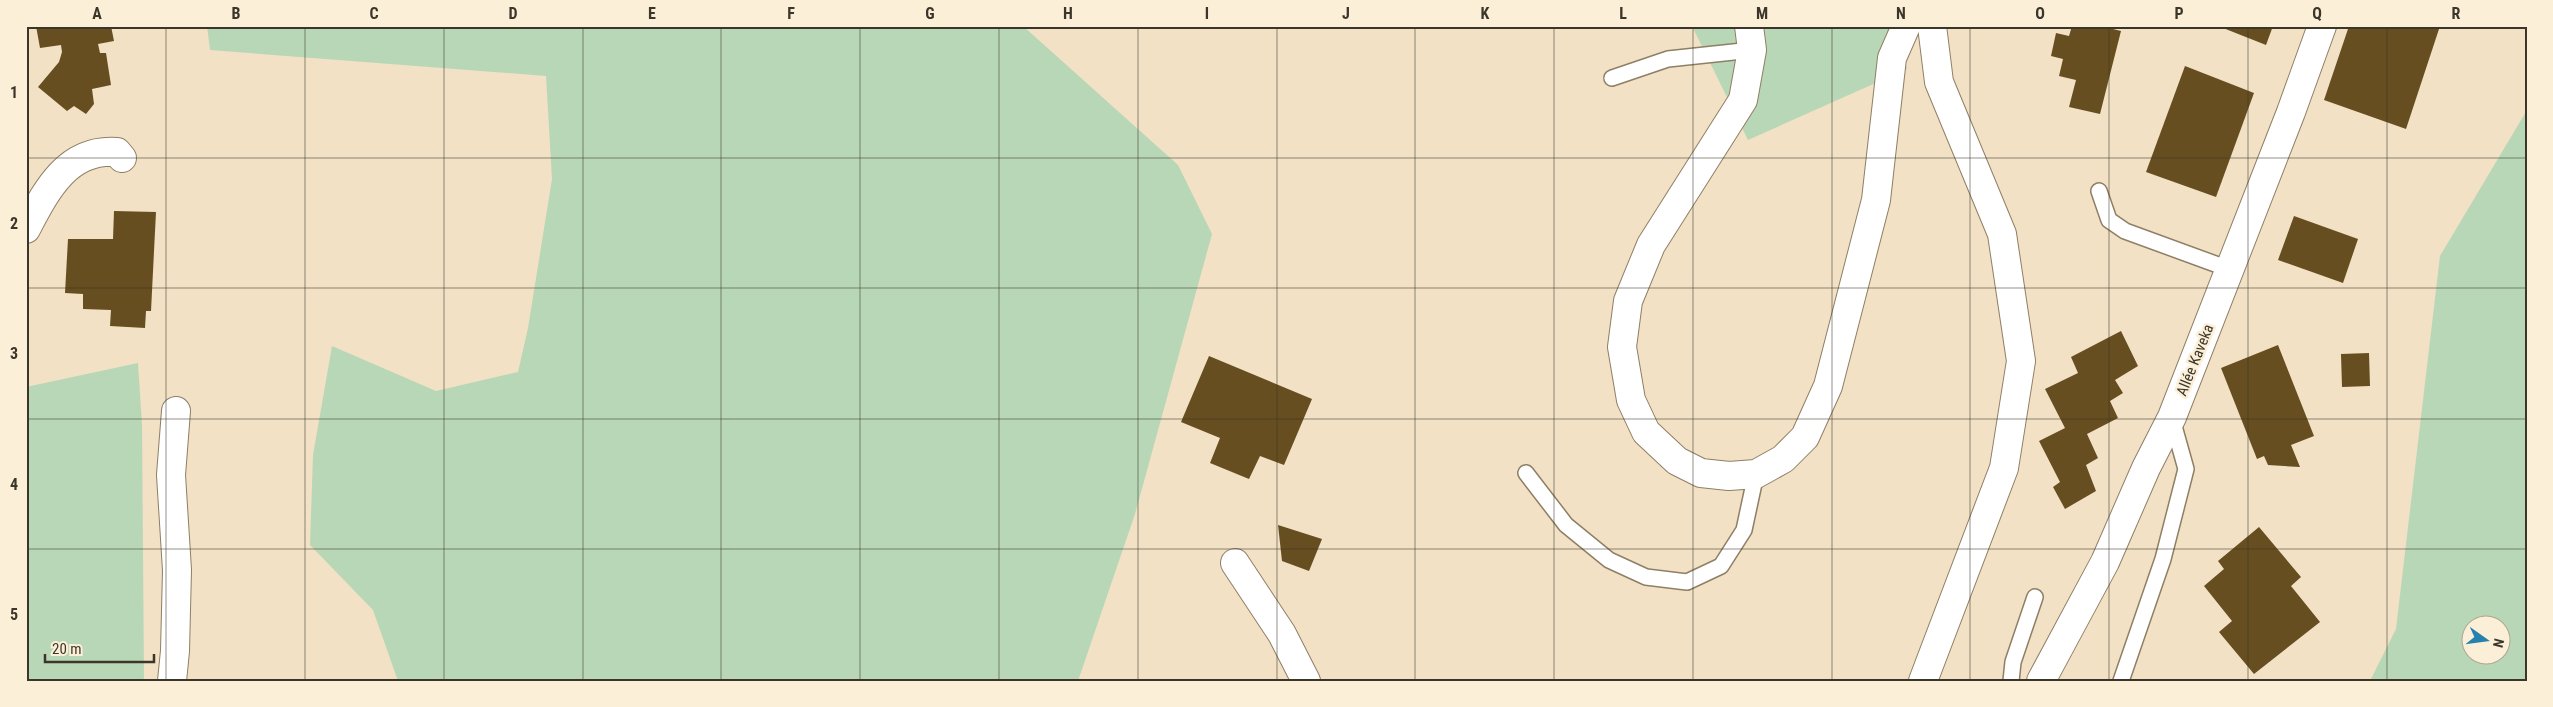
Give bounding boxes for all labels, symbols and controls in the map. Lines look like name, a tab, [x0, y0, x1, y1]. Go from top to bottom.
text: A	[92, 4, 102, 23]
text: B	[232, 4, 241, 23]
text: C	[369, 4, 379, 23]
text: D	[508, 4, 518, 23]
text: E	[648, 4, 656, 23]
text: F	[787, 4, 795, 23]
text: G	[925, 4, 935, 23]
text: H	[1063, 4, 1073, 23]
text: I	[1205, 4, 1209, 23]
text: J	[1342, 4, 1350, 23]
text: K	[1481, 4, 1490, 23]
text: L	[1619, 4, 1627, 23]
text: M	[1756, 4, 1768, 23]
text: N	[1896, 4, 1906, 23]
text: O	[2035, 4, 2045, 23]
text: P	[2174, 4, 2184, 23]
text: Q	[2312, 4, 2322, 23]
text: R	[2452, 4, 2461, 23]
text: 1	[10, 83, 18, 102]
text: 2	[10, 214, 18, 233]
street label: Allée Kaveka	[2172, 322, 2218, 398]
text: 3	[10, 344, 18, 363]
text: 4	[10, 475, 18, 494]
text: 5	[10, 605, 18, 624]
north arrow	[2460, 614, 2510, 664]
scale bar	[45, 632, 154, 664]
text: N	[2490, 637, 2507, 649]
text: 20 m	[52, 640, 82, 658]

